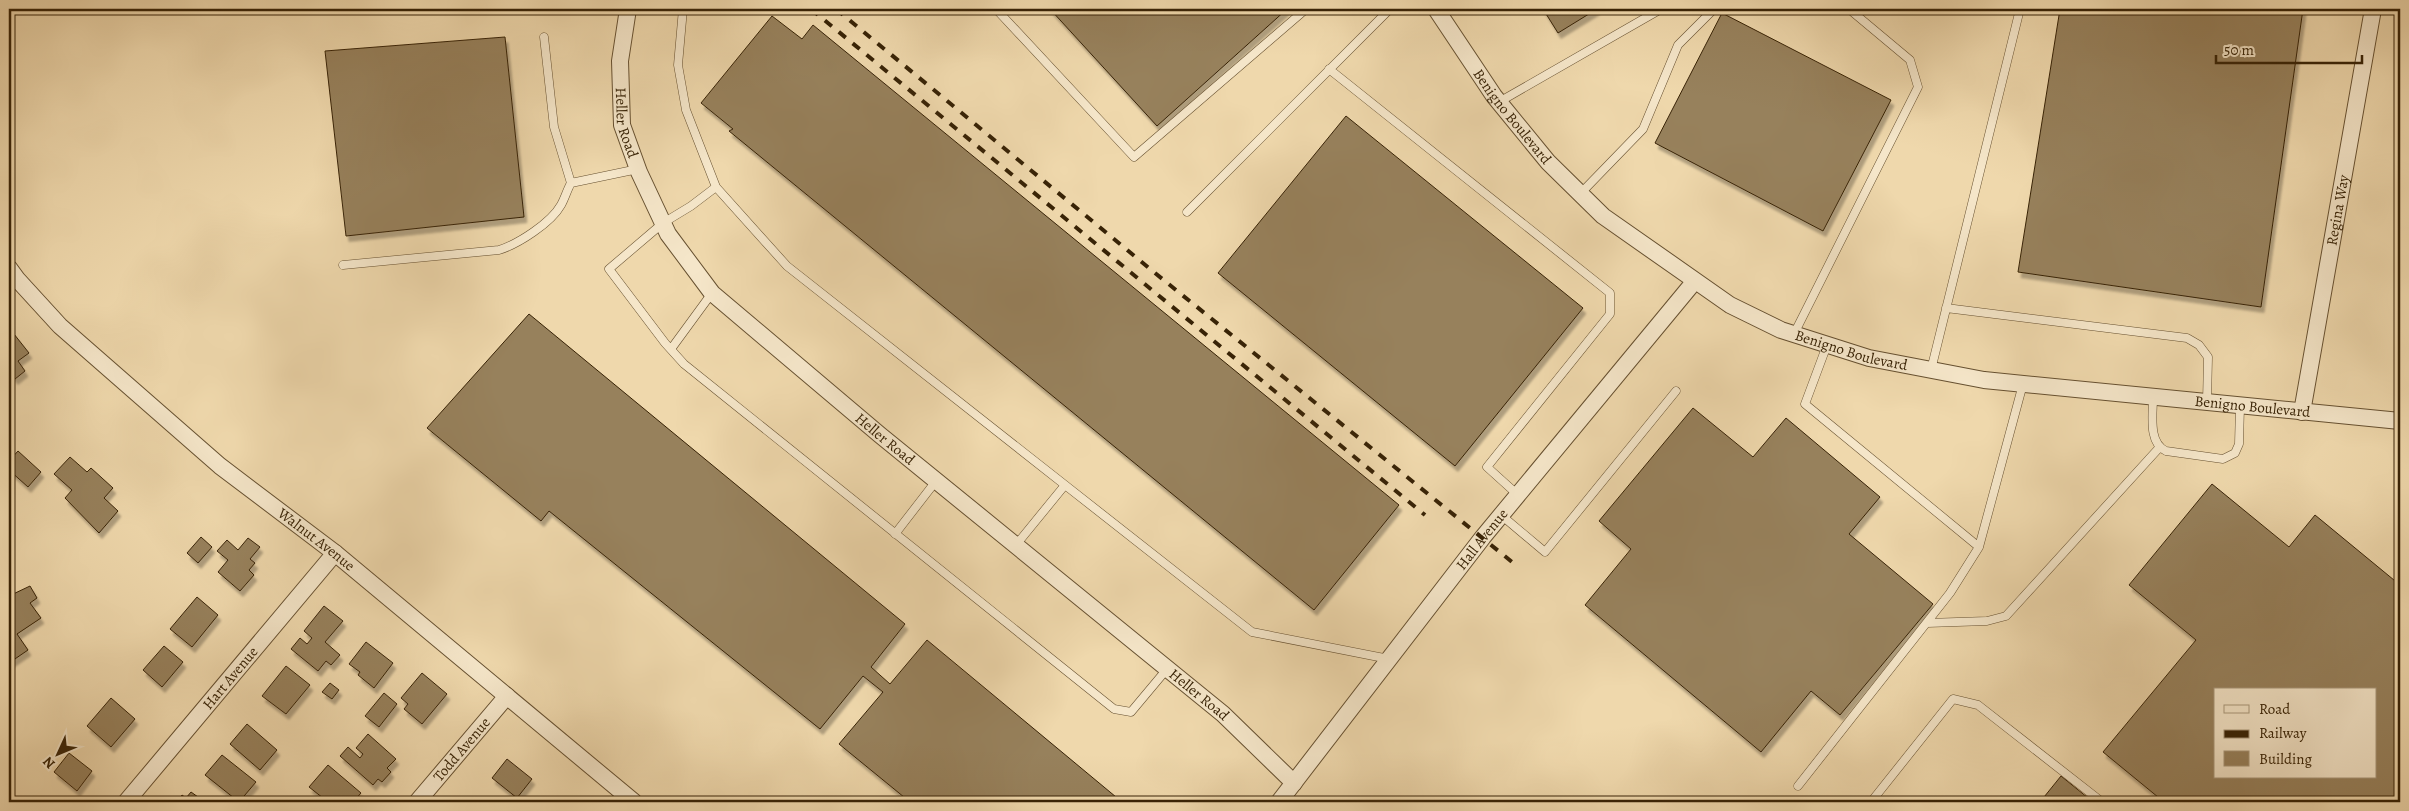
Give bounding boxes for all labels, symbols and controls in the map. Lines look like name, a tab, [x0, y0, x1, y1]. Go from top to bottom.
scale bar	[2216, 32, 2363, 64]
text: 50 m	[2224, 40, 2254, 60]
street label: Benigno Boulevard	[1469, 65, 1556, 169]
street label: Heller Road	[611, 87, 643, 162]
street label: Regina Way	[2322, 173, 2354, 247]
street label: Benigno Boulevard	[1792, 325, 1910, 375]
street label: Benigno Boulevard	[2194, 391, 2312, 422]
street label: Heller Road	[851, 408, 920, 470]
street label: Walnut Avenue	[273, 503, 359, 576]
street label: Hall Avenue	[1451, 504, 1513, 574]
street label: Hart Avenue	[198, 642, 263, 714]
street label: Heller Road	[1165, 664, 1234, 725]
legend	[2214, 688, 2376, 778]
text: Road	[2259, 699, 2291, 719]
street label: Todd Avenue	[429, 713, 495, 786]
text: Railway	[2259, 723, 2307, 743]
north arrow	[32, 728, 82, 778]
text: Building	[2259, 749, 2312, 769]
text: N	[39, 752, 59, 773]

